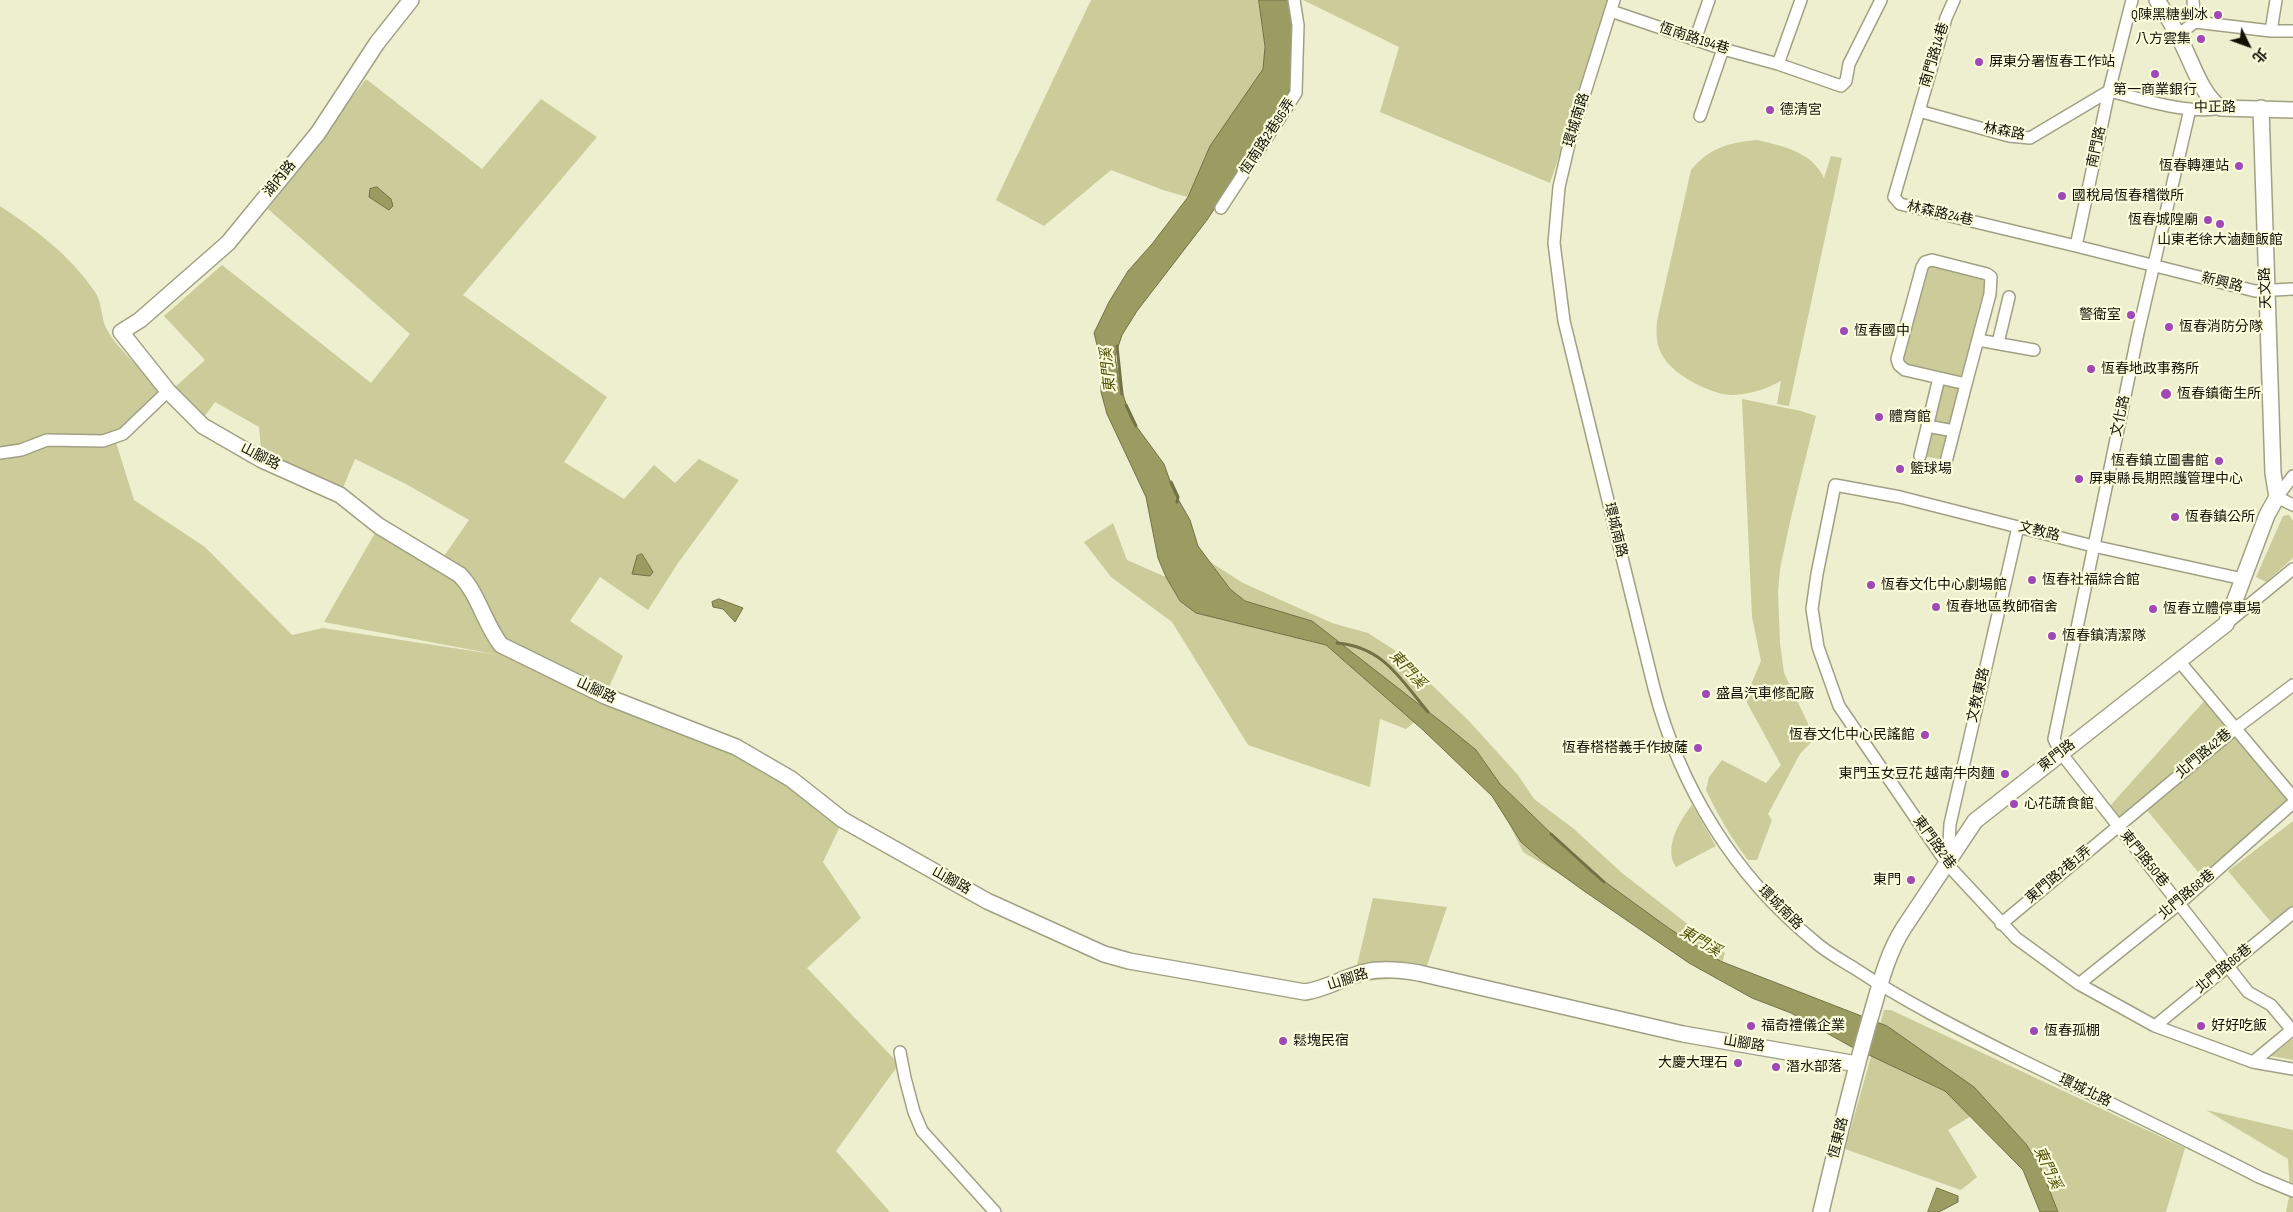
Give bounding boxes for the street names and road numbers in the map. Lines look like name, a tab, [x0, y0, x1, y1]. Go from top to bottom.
street label: 恆南路194巷	[1657, 20, 1731, 58]
street label: 南門路14巷	[1917, 21, 1953, 89]
street label: 環城南路	[1561, 91, 1593, 149]
street label: 恆南路2巷86弄	[1237, 96, 1299, 178]
street label: 中正路	[2194, 99, 2236, 117]
street label: 林森路	[1982, 120, 2026, 144]
street label: 南門路	[2084, 125, 2110, 169]
street label: 湖內路	[260, 157, 300, 201]
street label: 林森路24巷	[1905, 198, 1975, 230]
street label: 天文路	[2257, 267, 2275, 309]
street label: 新興路	[2200, 270, 2244, 296]
street label: 文化路	[2108, 394, 2134, 438]
street label: 山腳路	[237, 440, 283, 474]
street label: 環城南路	[1600, 501, 1630, 559]
street label: 文教路	[2017, 519, 2061, 545]
street label: 文教東路	[1965, 666, 1993, 724]
street label: 山腳路	[573, 675, 619, 707]
street label: 北門路42巷	[2173, 726, 2235, 782]
street label: 東門路	[2035, 736, 2079, 776]
street label: 東門路2巷	[1909, 813, 1959, 873]
street label: 東門路50巷	[2116, 827, 2172, 891]
street label: 東門路2巷1弄	[2023, 843, 2095, 907]
street label: 山腳路	[929, 863, 973, 899]
street label: 北門路68巷	[2155, 867, 2219, 923]
street label: 環城南路	[1754, 882, 1806, 934]
street label: 北門路86巷	[2192, 941, 2256, 997]
street label: 山腳路	[1325, 966, 1371, 994]
street label: 山腳路	[1722, 1032, 1766, 1056]
street label: 環城北路	[2056, 1071, 2114, 1111]
street label: 恆東路	[1826, 1116, 1852, 1160]

